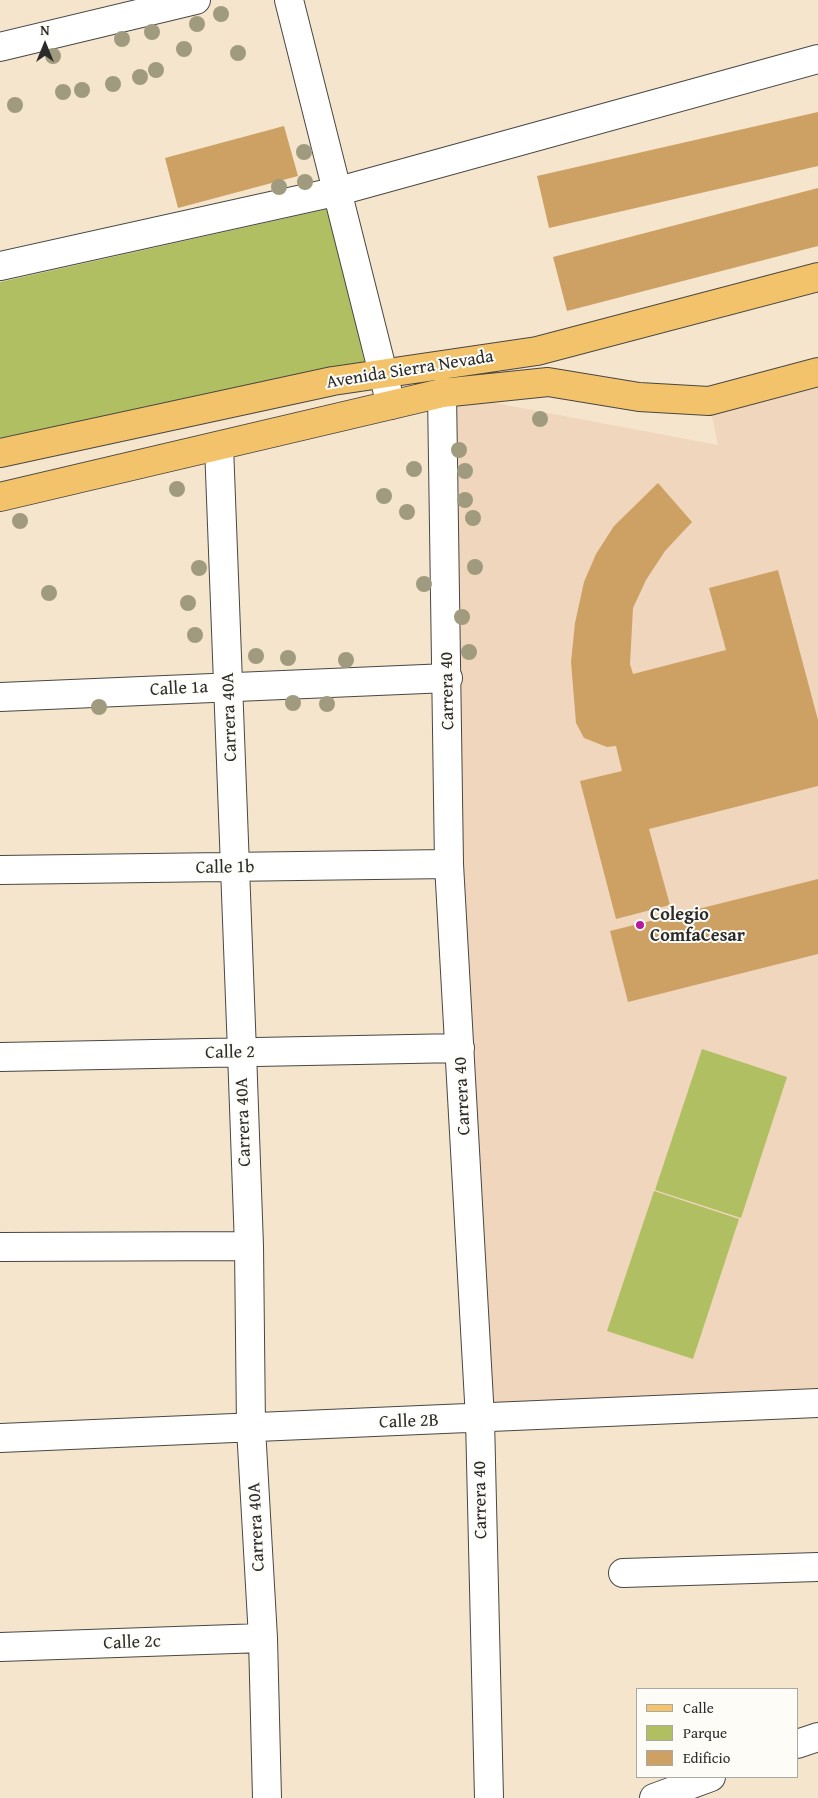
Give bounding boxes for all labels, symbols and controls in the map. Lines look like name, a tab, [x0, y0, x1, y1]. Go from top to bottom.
north arrow	[20, 20, 70, 70]
text: N	[40, 20, 50, 40]
street label: Avenida Sierra Nevada	[325, 346, 495, 394]
street label: Carrera 40	[437, 652, 459, 730]
street label: Carrera 40A	[218, 672, 242, 762]
street label: Calle 1a	[149, 677, 209, 701]
street label: Calle 1b	[195, 857, 255, 879]
place label: Colegio ComfaCesar	[650, 904, 745, 946]
marker: Colegio ComfaCesar	[634, 919, 646, 931]
street label: Calle 2	[205, 1042, 255, 1064]
street label: Carrera 40	[450, 1056, 476, 1136]
street label: Carrera 40A	[232, 1077, 256, 1167]
street label: Calle 2B	[379, 1410, 439, 1434]
street label: Carrera 40	[470, 1461, 492, 1539]
street label: Carrera 40A	[244, 1482, 270, 1572]
street label: Calle 2c	[103, 1631, 161, 1655]
legend	[636, 1688, 798, 1778]
text: Calle	[683, 1697, 714, 1718]
text: Parque	[683, 1722, 727, 1743]
text: Edificio	[683, 1747, 730, 1768]

